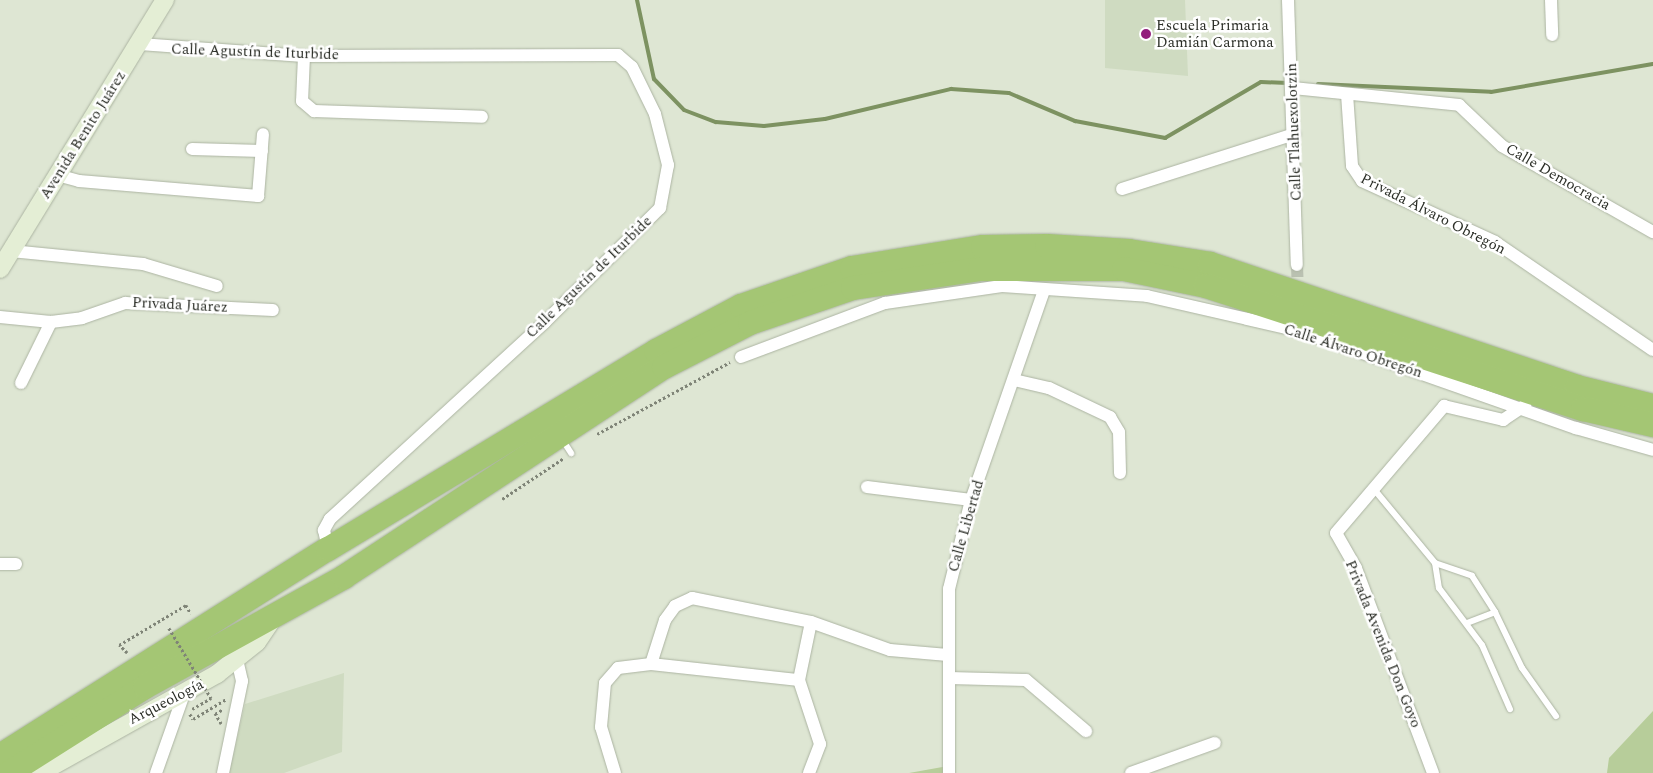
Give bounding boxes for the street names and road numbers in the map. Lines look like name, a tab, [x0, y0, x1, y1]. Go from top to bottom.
street label: Calle Agustín de Iturbide	[171, 40, 339, 64]
street label: Calle Tlahuexolotzin	[1283, 63, 1305, 201]
street label: Avenida Benito Juárez	[36, 68, 130, 202]
street label: Calle Democracia	[1502, 140, 1614, 214]
street label: Privada Álvaro Obregón	[1357, 170, 1509, 258]
street label: Calle Agustín de Iturbide	[522, 212, 656, 342]
street label: Privada Juárez	[132, 294, 228, 316]
street label: Calle Álvaro Obregón	[1282, 320, 1424, 382]
street label: Calle Libertad	[944, 478, 988, 574]
street label: Privada Avenida Don Goyo	[1341, 558, 1425, 730]
street label: Arqueología	[125, 675, 207, 729]

